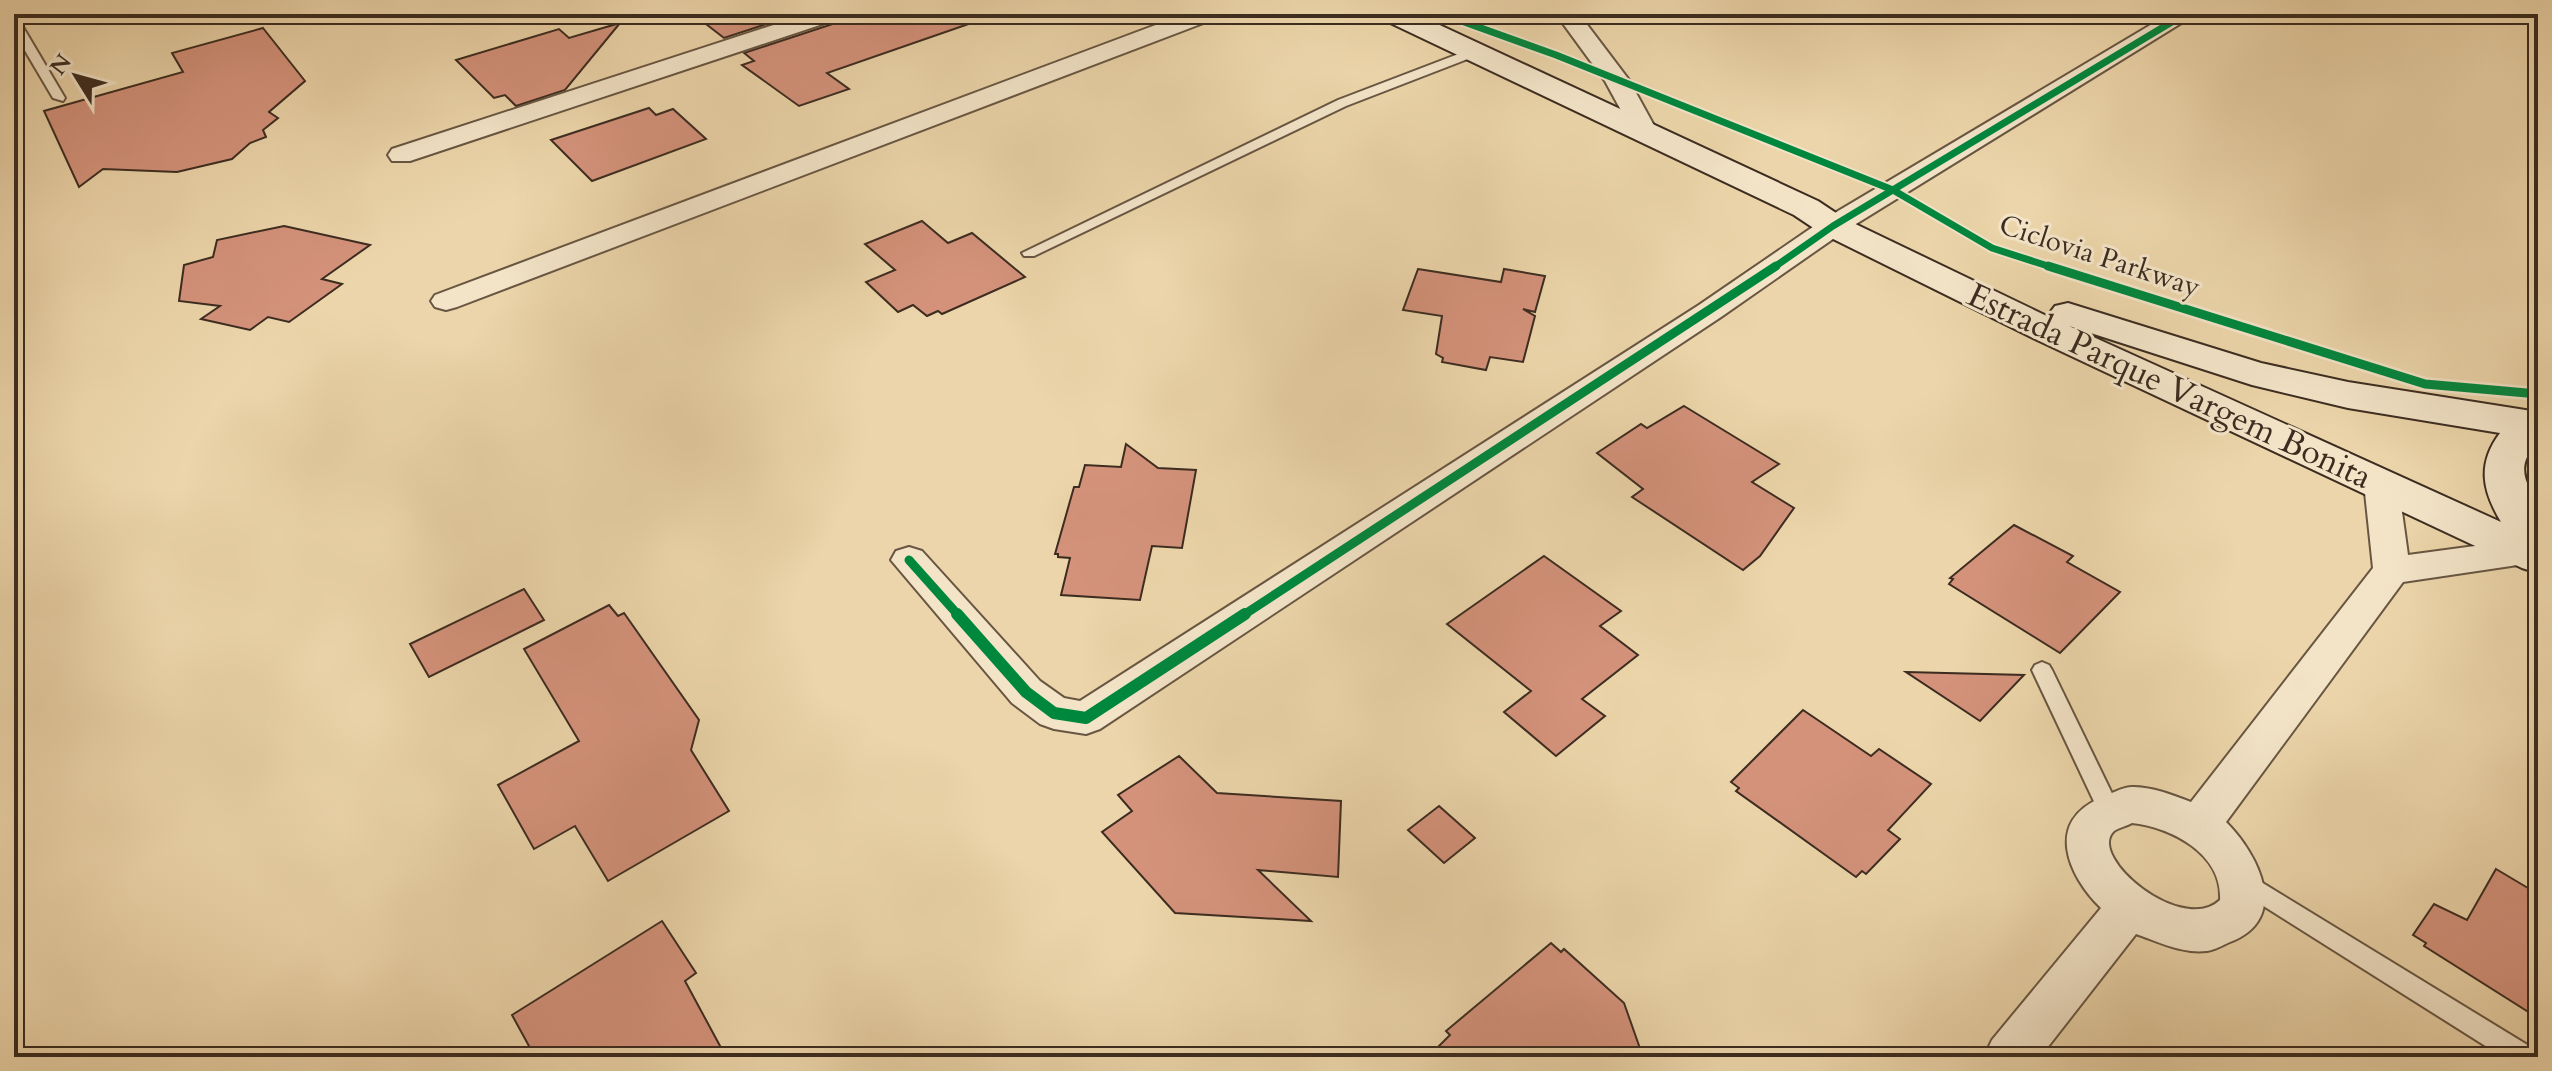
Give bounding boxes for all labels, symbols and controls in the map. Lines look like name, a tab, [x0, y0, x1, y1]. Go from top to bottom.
north arrow	[36, 36, 116, 116]
text: N	[43, 48, 79, 81]
street label: Ciclovia Parkway	[1994, 206, 2205, 306]
street label: Estrada Parque Vargem Bonita	[1960, 272, 2379, 500]

